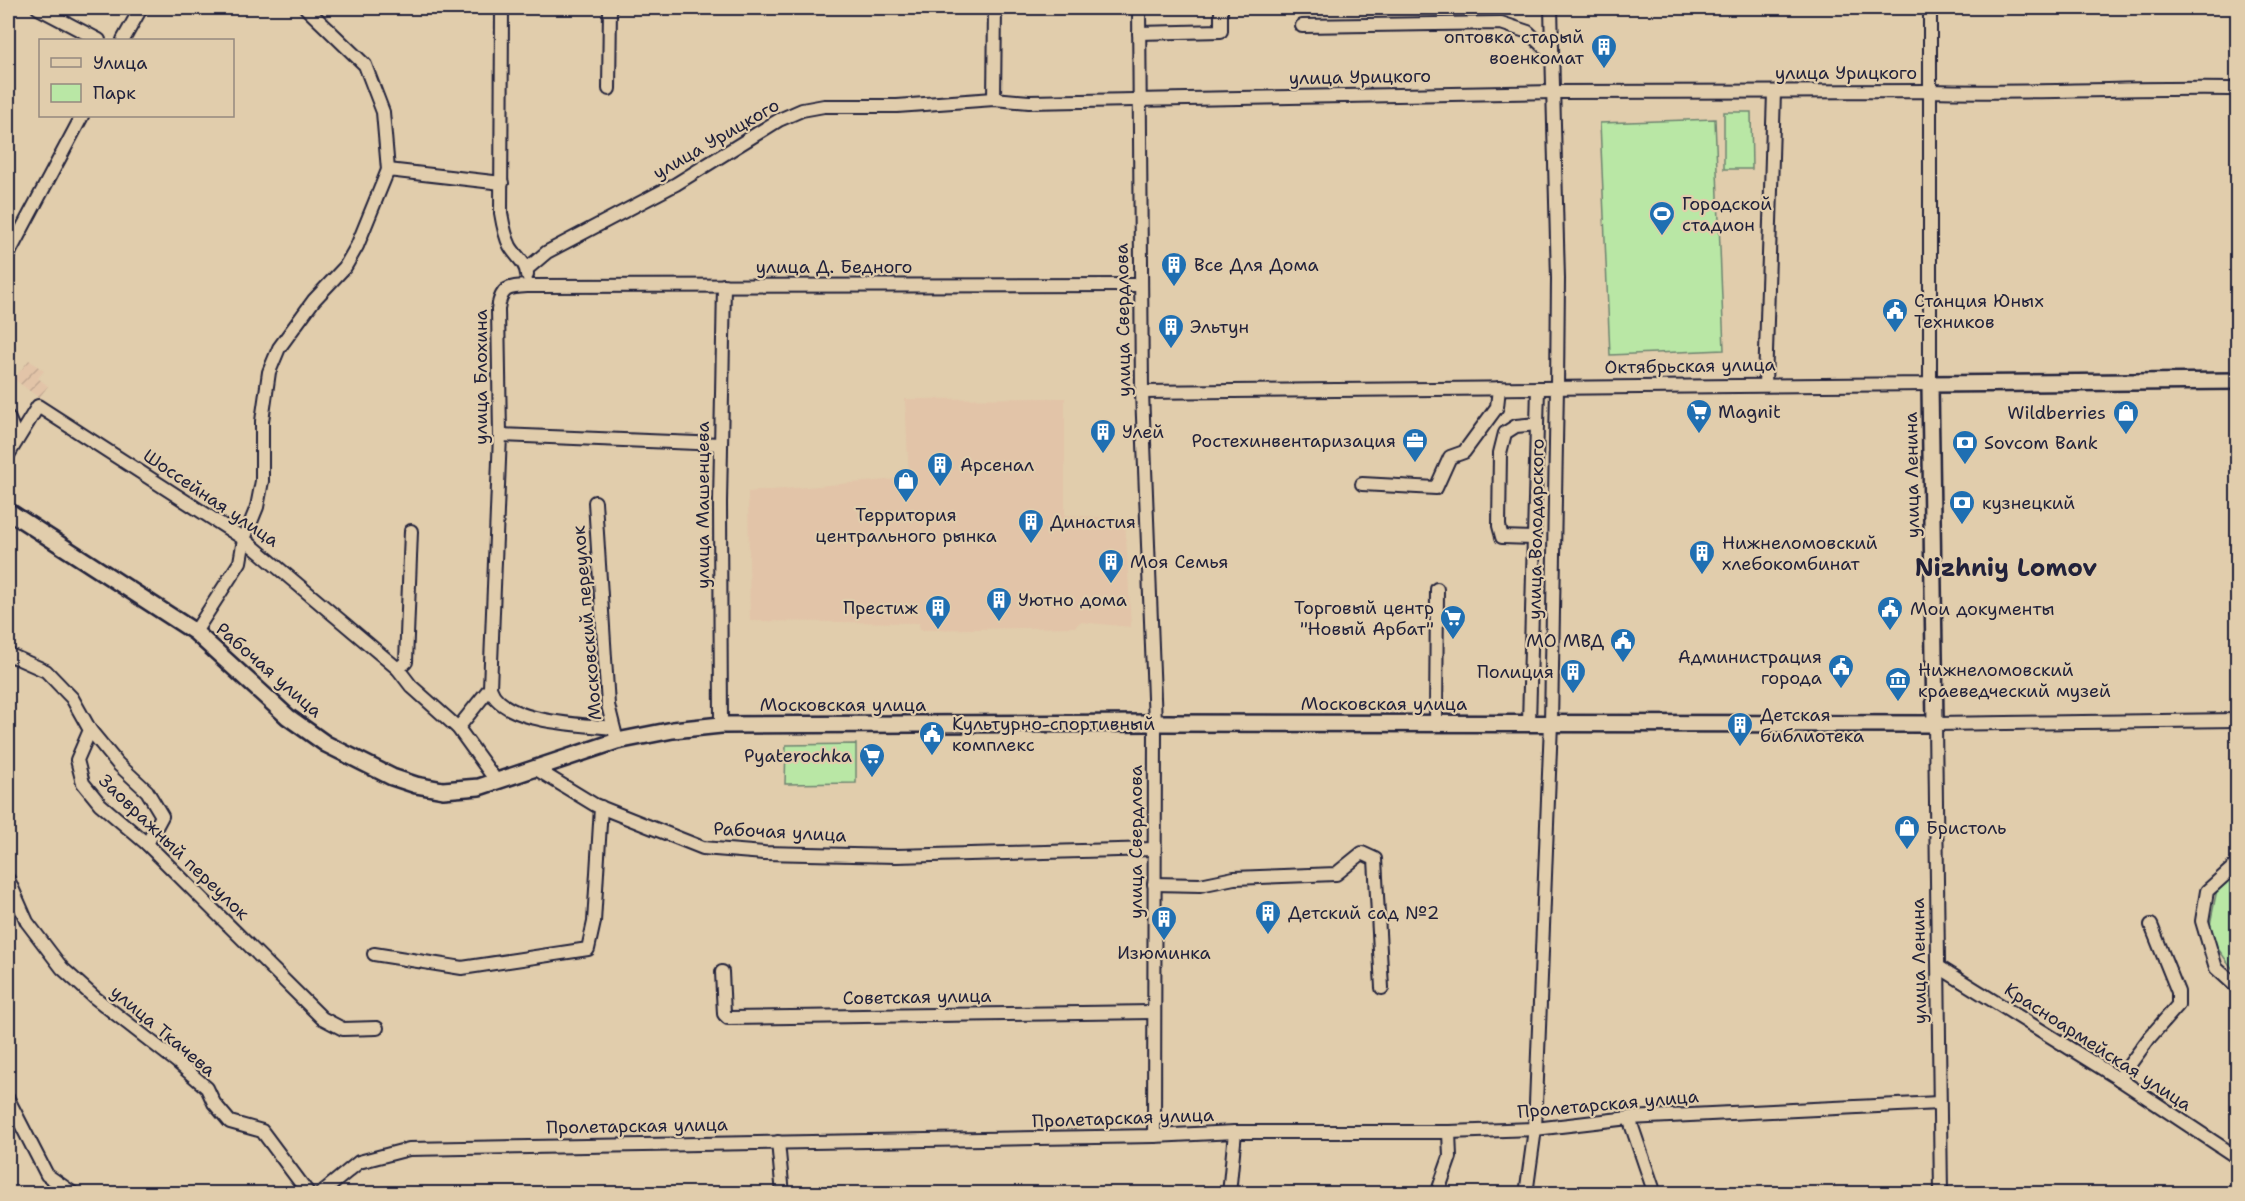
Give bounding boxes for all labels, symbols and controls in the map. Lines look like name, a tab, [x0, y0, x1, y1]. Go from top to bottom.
place label: оптовка старый военкомат	[1444, 25, 1585, 70]
building icon: оптовка старый военкомат	[1589, 32, 1619, 70]
legend	[39, 39, 234, 117]
text: Улица	[93, 51, 147, 75]
street label: улица Урицкого	[1775, 61, 1917, 85]
street label: улица Урицкого	[1289, 64, 1431, 90]
text: Парк	[93, 81, 136, 105]
street label: улица Урицкого	[648, 93, 784, 185]
place label: Городской стадион	[1682, 192, 1772, 237]
sports icon: Городской стадион	[1647, 199, 1677, 237]
street label: улица Свердлова	[1110, 243, 1136, 397]
building icon: Все Для Дома	[1159, 250, 1189, 288]
place label: Все Для Дома	[1194, 253, 1319, 277]
street label: улица Д. Бедного	[756, 255, 912, 279]
place label: Станция Юных Техников	[1914, 289, 2044, 334]
public building icon: Станция Юных Техников	[1880, 296, 1910, 334]
street label: улица Блохина	[469, 309, 493, 445]
building icon: Эльтун	[1156, 312, 1186, 350]
place label: Эльтун	[1190, 315, 1249, 339]
street label: Октябрьская улица	[1604, 353, 1776, 379]
supermarket icon: Magnit	[1684, 397, 1714, 435]
shop icon: Wildberries	[2111, 398, 2141, 436]
place label: Magnit	[1718, 400, 1781, 424]
place label: Wildberries	[2007, 401, 2106, 425]
street label: улица Ленина	[1899, 412, 1925, 538]
building icon: Улей	[1088, 417, 1118, 455]
place label: Улей	[1122, 420, 1164, 444]
street label: улица Машенцева	[691, 421, 715, 589]
office icon: Ростехинвентаризация	[1400, 426, 1430, 464]
bank icon: Sovcom Bank	[1950, 428, 1980, 466]
place label: Ростехинвентаризация	[1192, 429, 1396, 453]
place label: Sovcom Bank	[1984, 431, 2098, 455]
street label: улица Володарского	[1522, 438, 1550, 620]
street label: Шоссейная улица	[138, 444, 284, 552]
building icon: Арсенал	[925, 450, 955, 488]
place label: Арсенал	[960, 453, 1034, 477]
shop icon: Территория центрального рынка	[891, 466, 921, 504]
bank icon: кузнецкий	[1947, 488, 1977, 526]
place label: кузнецкий	[1982, 491, 2075, 515]
place label: Территория центрального рынка	[815, 503, 997, 548]
building icon: Династия	[1016, 507, 1046, 545]
place label: Династия	[1050, 510, 1136, 534]
street label: Московский переулок	[566, 524, 607, 721]
place label: Нижнеломовский хлебокомбинат	[1722, 531, 1878, 576]
building icon: Нижнеломовский хлебокомбинат	[1687, 538, 1717, 576]
building icon: Моя Семья	[1096, 547, 1126, 585]
place label: Моя Семья	[1130, 550, 1228, 574]
district label: Nizhniy Lomov	[1915, 552, 2097, 584]
building icon: Уютно дома	[984, 585, 1014, 623]
place label: Уютно дома	[1018, 588, 1127, 612]
building icon: Престиж	[923, 593, 953, 631]
public building icon: Мои документы	[1875, 594, 1905, 632]
place label: Престиж	[843, 596, 919, 620]
place label: Торговый центр "Новый Арбат"	[1294, 596, 1434, 641]
place label: Мои документы	[1910, 597, 2055, 621]
supermarket icon: Торговый центр "Новый Арбат"	[1438, 603, 1468, 641]
street label: Рабочая улица	[211, 617, 327, 723]
public building icon: МО МВД	[1608, 626, 1638, 664]
place label: МО МВД	[1526, 629, 1604, 653]
place label: Администрация города	[1678, 645, 1822, 690]
public building icon: Администрация города	[1826, 652, 1856, 690]
building icon: Полиция	[1558, 657, 1588, 695]
place label: Нижнеломовский краеведческий музей	[1918, 658, 2111, 703]
place label: Полиция	[1477, 660, 1554, 684]
museum icon: Нижнеломовский краеведческий музей	[1883, 665, 1913, 703]
street label: Московская улица	[1301, 692, 1467, 716]
street label: Московская улица	[760, 693, 926, 717]
place label: Детская библиотека	[1760, 703, 1864, 748]
building icon: Детская библиотека	[1725, 710, 1755, 748]
place label: Культурно-спортивный комплекс	[952, 712, 1155, 757]
public building icon: Культурно-спортивный комплекс	[917, 719, 947, 757]
supermarket icon: Pyaterochka	[857, 741, 887, 779]
place label: Pyaterochka	[744, 744, 852, 768]
street label: улица Свердлова	[1124, 765, 1148, 919]
street label: Заовражный переулок	[94, 769, 255, 926]
shop icon: Бристоль	[1892, 813, 1922, 851]
place label: Бристоль	[1926, 816, 2007, 840]
street label: Рабочая улица	[713, 817, 847, 847]
building icon: Детский сад №2	[1253, 898, 1283, 936]
street label: улица Ленина	[1906, 898, 1932, 1024]
place label: Детский сад №2	[1288, 901, 1439, 925]
building icon: Изюминка	[1149, 904, 1179, 942]
place label: Изюминка	[1117, 941, 1211, 965]
street label: Красноармейская улица	[2000, 977, 2196, 1117]
street label: улица Ткачева	[105, 980, 221, 1082]
street label: Советская улица	[842, 984, 992, 1010]
street label: Пролетарская улица	[1516, 1084, 1700, 1124]
street label: Пролетарская улица	[1032, 1103, 1214, 1133]
street label: Пролетарская улица	[546, 1112, 728, 1140]

